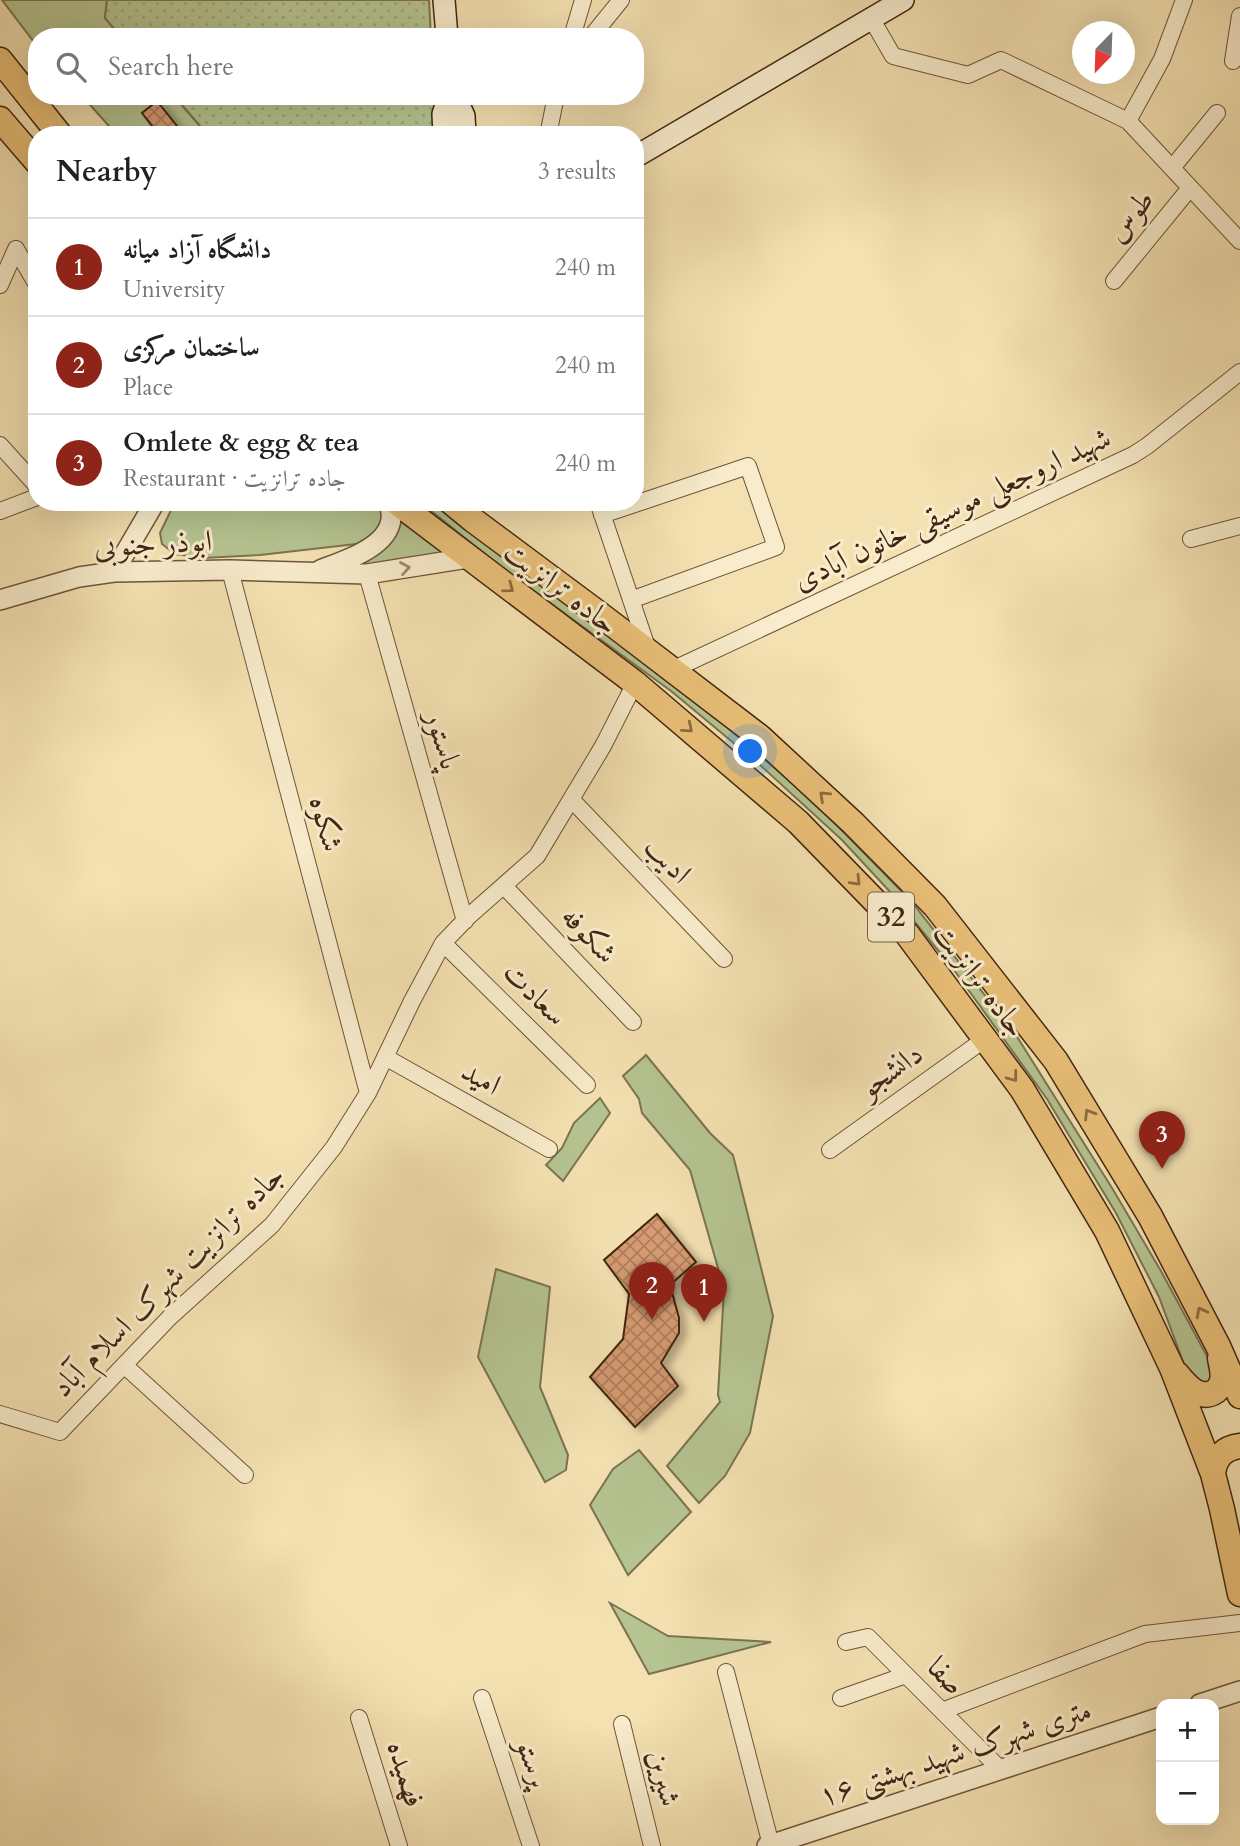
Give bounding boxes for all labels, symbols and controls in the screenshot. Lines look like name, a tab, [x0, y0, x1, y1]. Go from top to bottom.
north arrow	[1072, 21, 1135, 84]
search box	[28, 28, 644, 105]
icon: search	[52, 48, 90, 86]
text: Search here	[108, 49, 234, 84]
text: Nearby	[56, 151, 157, 192]
text: 3 results	[538, 156, 616, 187]
street label: طوس	[1096, 181, 1164, 251]
text: دانشگاه آزاد میانه	[123, 232, 272, 267]
text: 1	[73, 252, 85, 283]
text: 240 m	[555, 252, 616, 283]
text: University	[123, 274, 225, 305]
text: ساختمان مرکزی	[123, 330, 260, 365]
text: 2	[73, 350, 85, 381]
text: 240 m	[555, 350, 616, 381]
text: Place	[123, 372, 173, 403]
street label: شهید اروجعلی موسیقی خاتون آبادی	[787, 417, 1118, 602]
text: Omlete & egg & tea	[123, 425, 359, 460]
text: 3	[73, 448, 85, 479]
text: 240 m	[555, 448, 616, 479]
text: Restaurant · جاده ترانزیت	[123, 463, 346, 494]
street label: ابوذر جنوبی	[93, 520, 213, 568]
street label: جاده ترانزیت	[495, 532, 627, 644]
one-way arrow	[399, 561, 411, 576]
one-way arrow	[501, 580, 513, 592]
street label: پاستور	[414, 703, 471, 775]
one-way arrow	[679, 720, 692, 732]
your location	[733, 734, 767, 768]
street label: شکوه	[299, 792, 353, 856]
one-way arrow	[819, 792, 832, 804]
street label: ادیب	[635, 827, 701, 893]
one-way arrow	[847, 873, 860, 886]
road number: 32	[868, 892, 914, 942]
street label: شکوفه	[552, 897, 626, 973]
street label: جاده ترانزیت	[924, 914, 1036, 1046]
street label: سعادت	[494, 953, 576, 1035]
street label: دانشجو	[848, 1034, 931, 1110]
street label: امید	[454, 1050, 508, 1106]
one-way arrow	[1005, 1069, 1018, 1082]
one-way arrow	[1084, 1109, 1097, 1122]
pin: 3	[1139, 1111, 1185, 1169]
street label: جاده ترانزیت شهرک اسلام آباد	[42, 1155, 297, 1410]
pin: 2	[629, 1262, 675, 1320]
pin: 1	[681, 1264, 727, 1322]
one-way arrow	[1195, 1307, 1209, 1319]
street label: صفا	[918, 1648, 974, 1704]
street label: ۱۶ متری شهرک شهيد بهشتی	[813, 1689, 1097, 1817]
map controls	[1156, 1699, 1219, 1825]
button: +	[1156, 1699, 1219, 1762]
street label: پرستو	[505, 1731, 561, 1795]
street label: فهمیده	[377, 1736, 435, 1812]
street label: شیرین	[637, 1745, 691, 1811]
button: −	[1156, 1762, 1219, 1825]

